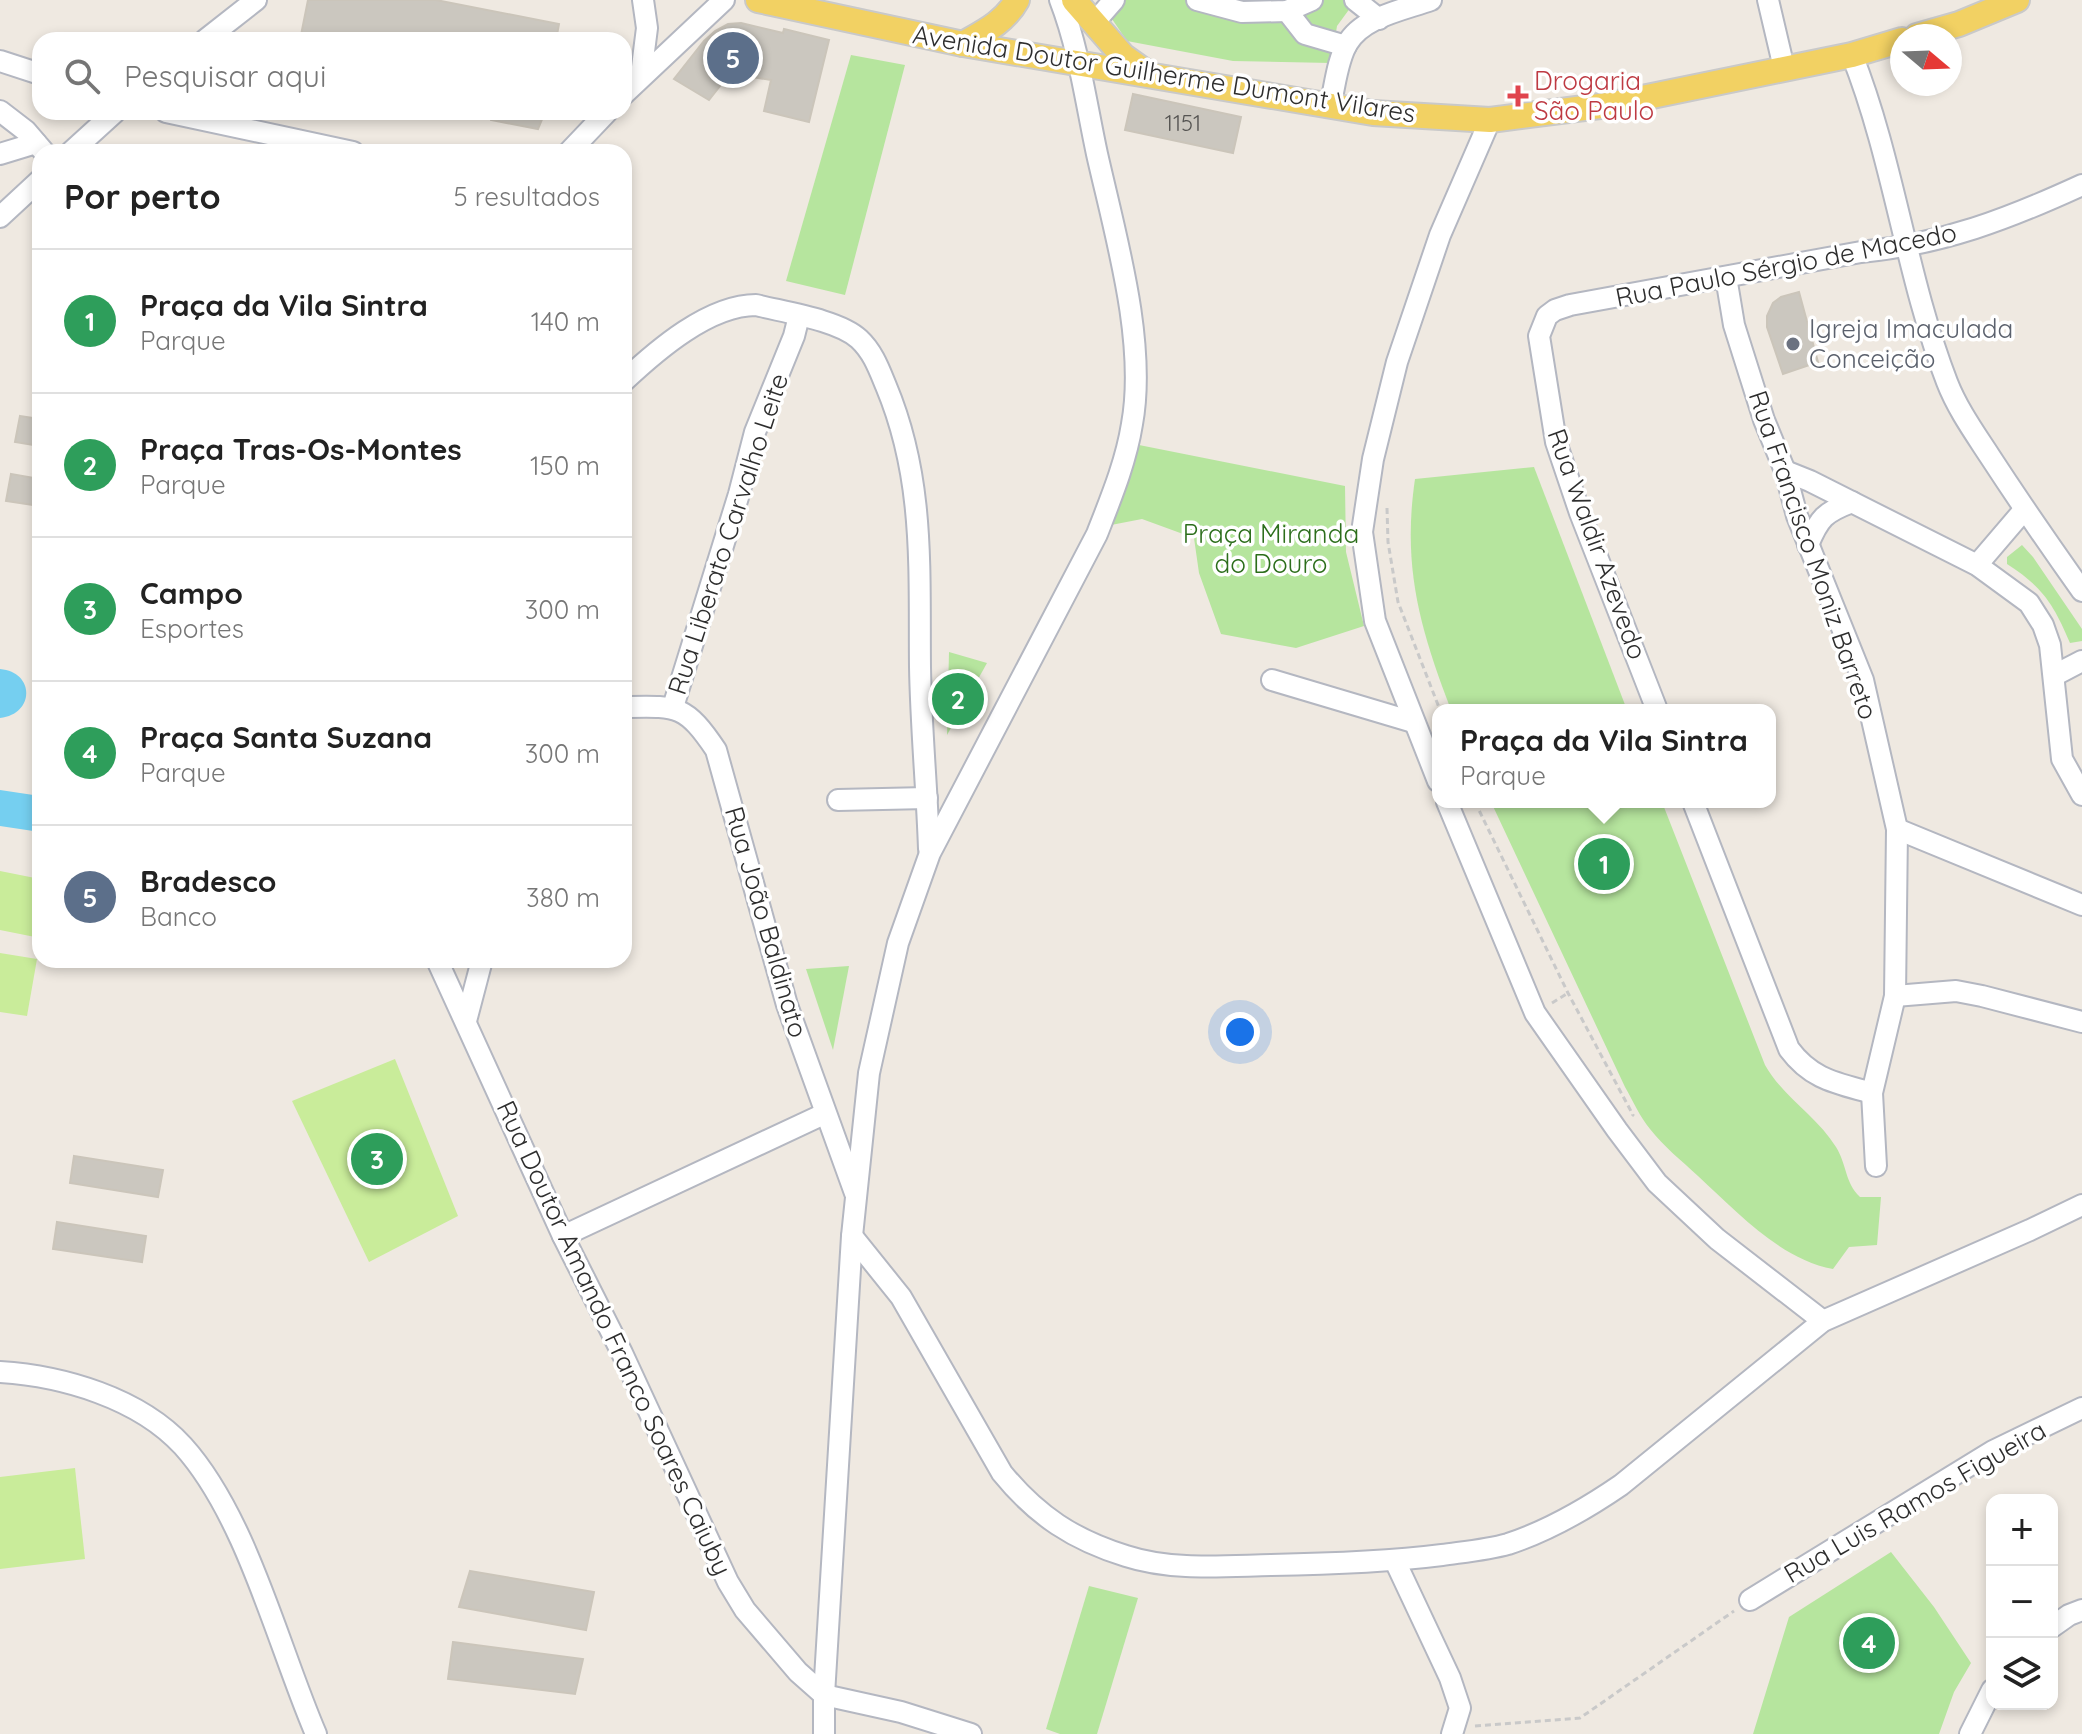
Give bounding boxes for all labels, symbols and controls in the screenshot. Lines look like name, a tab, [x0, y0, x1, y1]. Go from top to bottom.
street label: Avenida Doutor Guilherme Dumont Vilares	[910, 17, 1418, 130]
north arrow	[1890, 24, 1962, 96]
pin: 5	[707, 28, 759, 88]
search box	[32, 32, 632, 120]
icon: search	[60, 54, 104, 98]
text: Pesquisar aqui	[124, 57, 326, 95]
place label: Drogaria São Paulo	[1534, 64, 1654, 127]
marker: Drogaria São Paulo	[1509, 87, 1527, 105]
house number: 1151	[1165, 109, 1201, 137]
text: Por perto	[64, 175, 221, 218]
text: 5 resultados	[453, 180, 600, 213]
street label: Rua Paulo Sérgio de Macedo	[1612, 215, 1959, 314]
text: Praça da Vila Sintra	[140, 286, 428, 324]
text: 1	[85, 305, 95, 338]
text: 140 m	[531, 305, 600, 338]
place label: Igreja Imaculada Conceição	[1809, 312, 2013, 375]
text: Parque	[140, 324, 226, 357]
marker: Igreja Imaculada Conceição	[1784, 335, 1802, 353]
street label: Rua Liberato Carvalho Leite	[660, 369, 795, 699]
street label: Rua Francisco Moniz Barreto	[1742, 386, 1885, 724]
street label: Rua Waldir Azevedo	[1540, 424, 1655, 664]
text: Praça Tras-Os-Montes	[140, 430, 462, 468]
text: 2	[83, 449, 97, 482]
text: 150 m	[530, 449, 600, 482]
text: Parque	[140, 468, 226, 501]
park label: Praça Miranda do Douro	[1183, 517, 1359, 580]
text: Campo	[140, 574, 243, 612]
text: 3	[83, 593, 97, 626]
text: 300 m	[525, 593, 600, 626]
text: Esportes	[140, 612, 244, 645]
pin: 2	[932, 669, 984, 729]
popup	[1432, 704, 1776, 808]
text: Praça Santa Suzana	[140, 718, 432, 756]
text: Praça da Vila Sintra	[1460, 721, 1748, 759]
text: 4	[82, 737, 98, 770]
text: 300 m	[525, 737, 600, 770]
text: Parque	[140, 756, 226, 789]
text: Parque	[1460, 759, 1546, 792]
street label: Rua João Baldinato	[718, 803, 815, 1041]
pin: 1	[1578, 834, 1630, 894]
text: Bradesco	[140, 862, 276, 900]
text: 5	[83, 881, 97, 914]
text: 380 m	[526, 881, 600, 914]
text: Banco	[140, 900, 217, 933]
your location	[1220, 1012, 1260, 1052]
street label: Rua Doutor Amando Franco Soares Caiuby	[490, 1095, 739, 1580]
pin: 3	[351, 1129, 403, 1189]
street label: Rua Luis Ramos Figueira	[1778, 1413, 2052, 1590]
map controls	[1986, 1494, 2058, 1710]
button: +	[1986, 1494, 2058, 1566]
button: −	[1986, 1566, 2058, 1638]
pin: 4	[1843, 1613, 1895, 1673]
button: layers	[1986, 1638, 2058, 1710]

